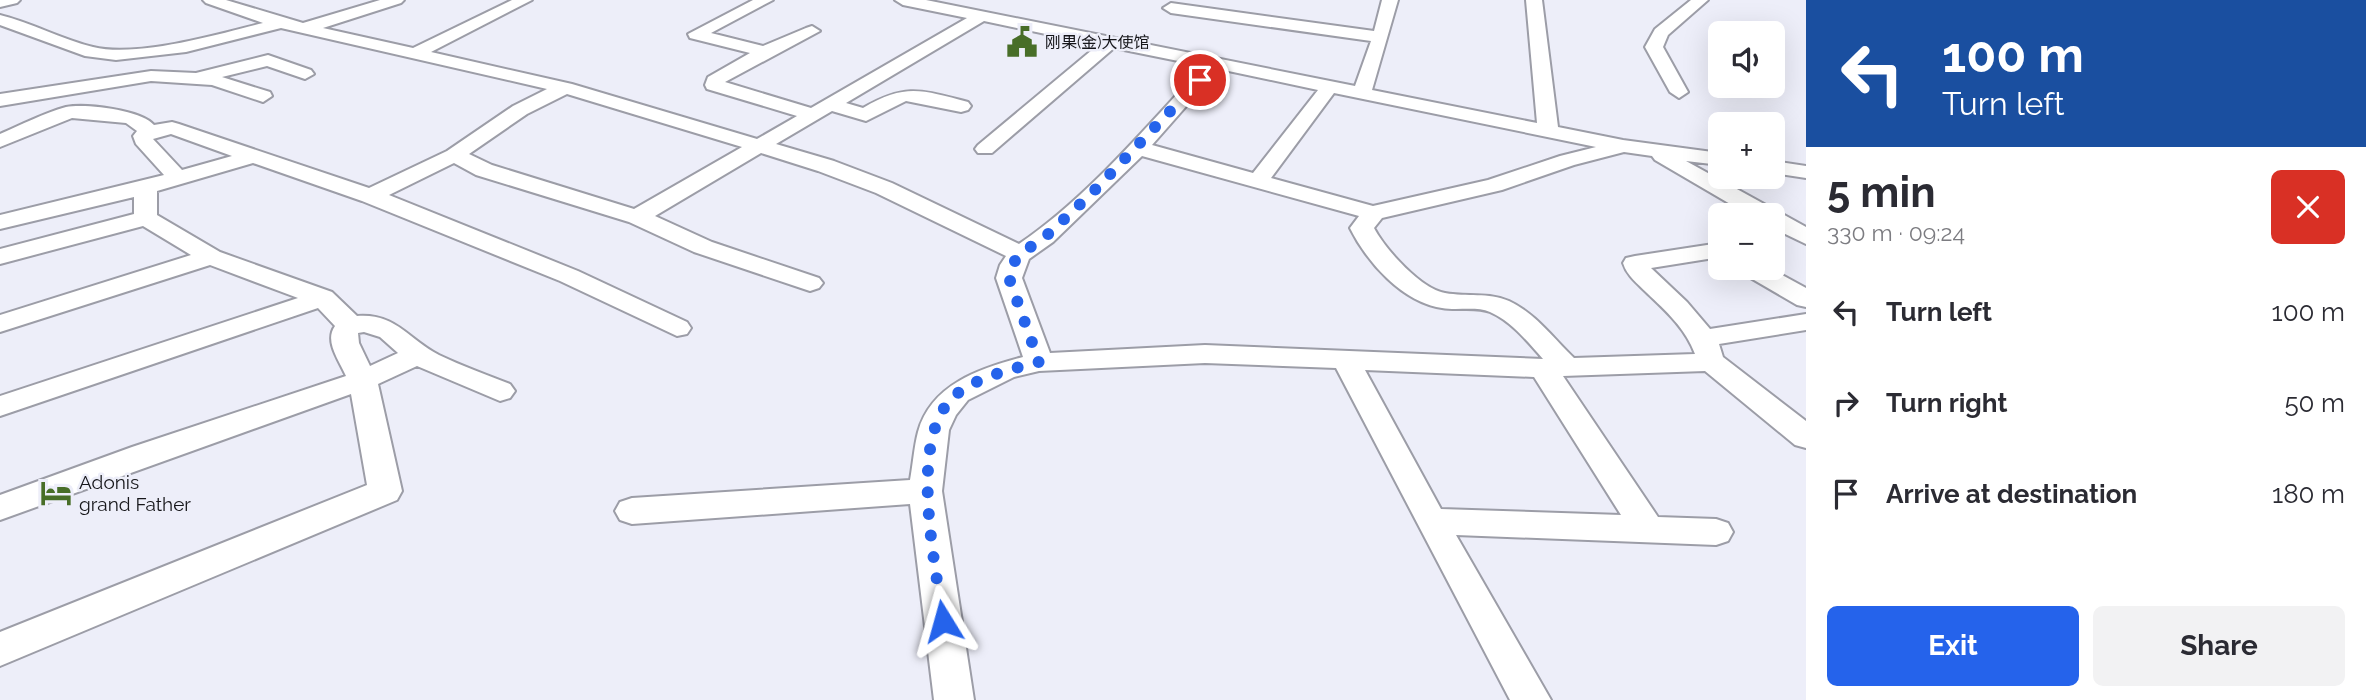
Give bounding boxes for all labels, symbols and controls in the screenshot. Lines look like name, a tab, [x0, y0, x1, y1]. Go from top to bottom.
map controls	[1708, 21, 1785, 280]
button: sound	[1708, 21, 1785, 98]
public building icon: 刚果(金)大使馆	[1005, 25, 1039, 59]
text: 100 m	[1942, 26, 2084, 83]
icon: left	[1827, 28, 1918, 119]
place label: 刚果(金)大使馆	[1045, 33, 1150, 52]
pin	[1170, 50, 1230, 110]
icon: arrive	[1181, 61, 1219, 99]
text: Turn left	[1942, 85, 2064, 122]
button: +	[1708, 112, 1785, 189]
text: 5 min	[1827, 168, 1936, 217]
button: close	[2271, 170, 2345, 244]
button: −	[1708, 203, 1785, 280]
text: 330 m · 09:24	[1827, 219, 1965, 246]
icon: left	[1827, 293, 1865, 331]
text: Turn left	[1886, 297, 1992, 327]
text: 100 m	[2272, 297, 2345, 327]
icon: right	[1827, 384, 1865, 422]
text: Turn right	[1886, 388, 2007, 418]
text: 50 m	[2284, 388, 2345, 418]
place label: Adonis grand Father	[79, 471, 191, 515]
icon: arrive	[1827, 475, 1865, 513]
hotel icon: Adonis grand Father	[39, 476, 73, 510]
text: Arrive at destination	[1886, 479, 2137, 509]
text: 180 m	[2272, 479, 2345, 509]
position arrow	[906, 584, 980, 658]
button: Exit	[1827, 606, 2079, 686]
button: Share	[2093, 606, 2345, 686]

